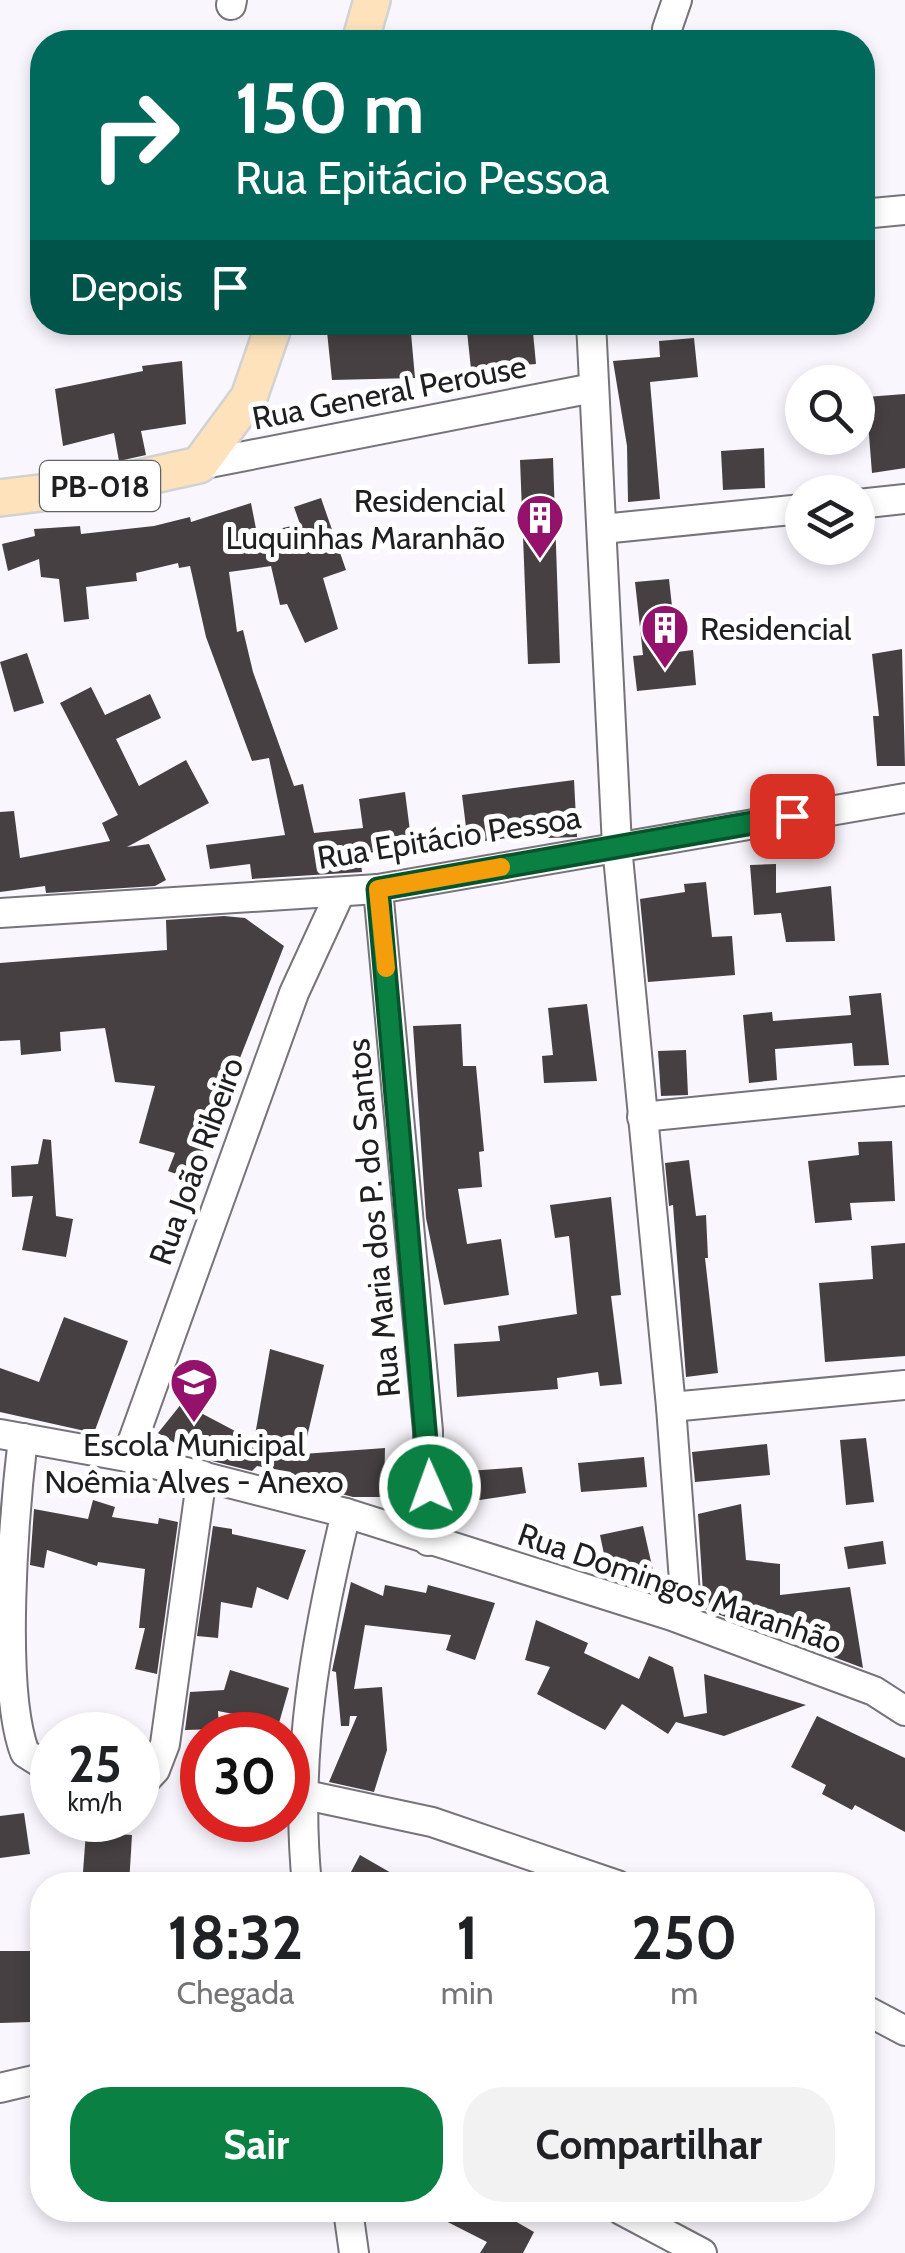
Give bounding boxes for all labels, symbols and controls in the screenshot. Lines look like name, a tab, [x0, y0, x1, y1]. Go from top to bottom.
text: 150 m	[235, 65, 424, 151]
icon: right	[70, 70, 200, 200]
text: Rua Epitácio Pessoa	[235, 151, 609, 205]
icon: arrive	[203, 260, 258, 315]
text: Depois	[70, 264, 183, 311]
street label: Rua General Perouse	[249, 346, 529, 438]
map controls	[785, 365, 875, 565]
button: search	[785, 365, 875, 455]
road number: PB-018	[40, 461, 160, 511]
button: layers	[785, 475, 875, 565]
place label: Residencial Luquinhas Maranhão	[225, 481, 505, 557]
building icon: Residencial Luquinhas Maranhão	[514, 492, 566, 560]
building icon: Residencial	[639, 602, 691, 670]
place label: Residencial	[700, 609, 852, 648]
pin	[750, 774, 835, 859]
icon: arrive	[765, 789, 820, 844]
street label: Rua Epitácio Pessoa	[314, 797, 584, 877]
street label: Rua Maria dos P. do Santos	[338, 1037, 408, 1399]
street label: Rua João Ribeiro	[140, 1052, 252, 1270]
school or university icon: Escola Municipal Noêmia Alves - Anexo	[168, 1356, 220, 1424]
place label: Escola Municipal Noêmia Alves - Anexo	[44, 1425, 344, 1501]
position arrow	[378, 1435, 482, 1539]
street label: Rua Domingos Maranhão	[513, 1514, 847, 1662]
speed limit sign: 30	[180, 1712, 310, 1842]
text: 25	[68, 1734, 122, 1795]
text: km/h	[68, 1787, 122, 1817]
text: 18:32	[168, 1901, 303, 1974]
text: 1	[456, 1901, 478, 1974]
text: 250	[631, 1901, 737, 1974]
text: Chegada	[176, 1973, 294, 2012]
text: min	[441, 1973, 494, 2012]
text: m	[670, 1973, 698, 2012]
button: Sair	[70, 2087, 443, 2202]
button: Compartilhar	[463, 2087, 835, 2202]

